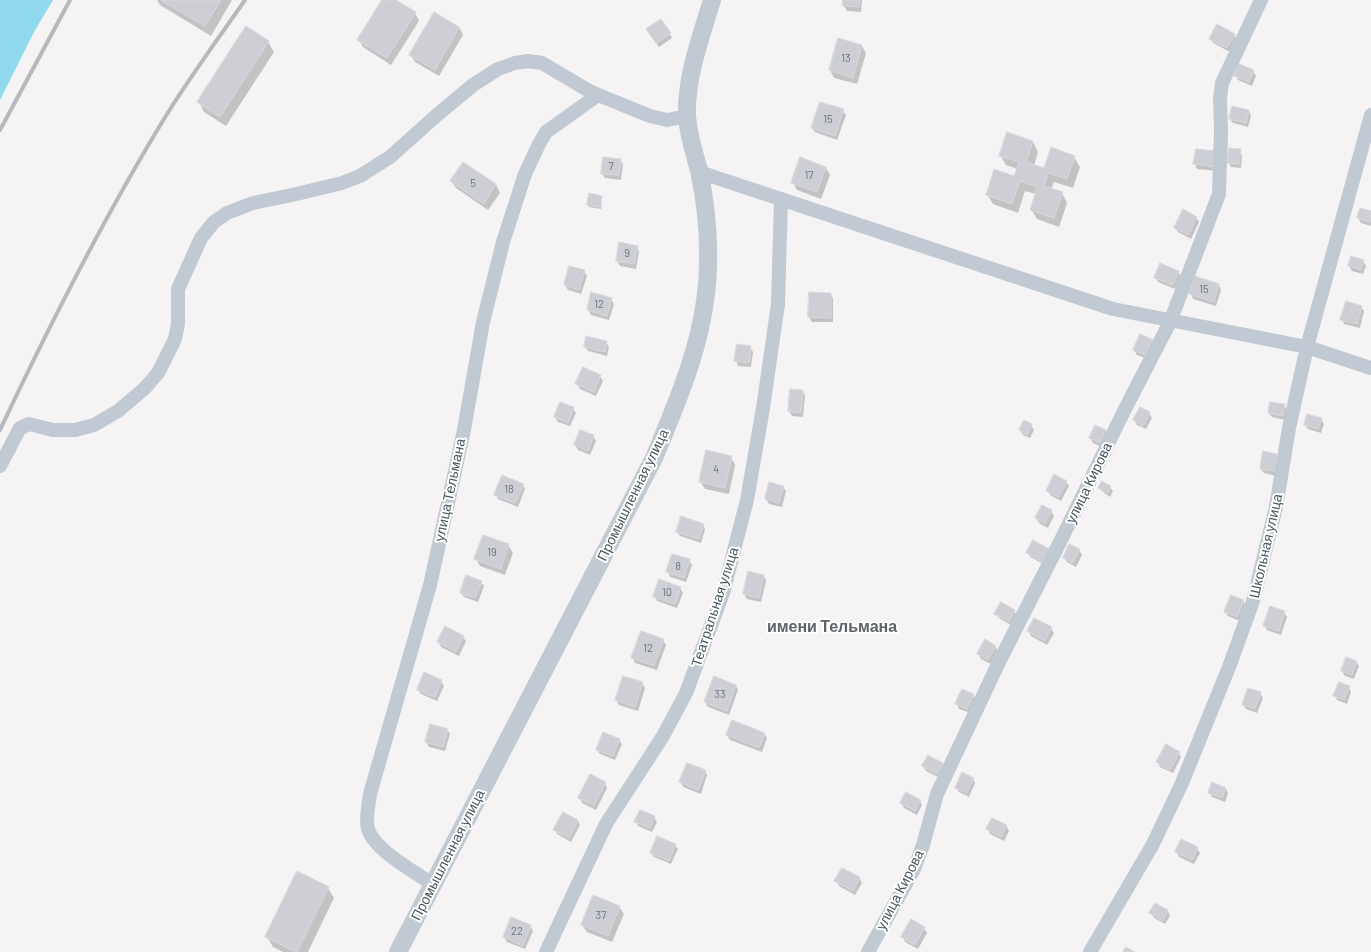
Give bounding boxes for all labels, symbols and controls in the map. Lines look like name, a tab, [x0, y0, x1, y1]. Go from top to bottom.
house number: 13	[841, 51, 851, 65]
house number: 15	[823, 112, 833, 126]
house number: 7	[608, 159, 614, 173]
house number: 17	[804, 168, 814, 182]
house number: 5	[470, 176, 476, 190]
house number: 9	[624, 246, 630, 260]
house number: 15	[1199, 282, 1209, 296]
house number: 12	[594, 297, 604, 311]
street label: Промышленная улица	[594, 426, 672, 564]
street label: улица Тельмана	[431, 437, 469, 543]
street label: улица Кирова	[1062, 440, 1116, 526]
house number: 4	[713, 462, 719, 476]
house number: 18	[504, 482, 514, 496]
street label: Школьная улица	[1246, 492, 1286, 600]
house number: 19	[487, 545, 497, 559]
street label: Театральная улица	[688, 545, 742, 669]
house number: 8	[675, 559, 681, 573]
house number: 10	[662, 585, 672, 599]
district label: имени Тельмана	[767, 617, 897, 637]
house number: 12	[643, 641, 653, 655]
house number: 33	[714, 687, 726, 701]
street label: Промышленная улица	[408, 787, 488, 923]
street label: улица Кирова	[873, 847, 927, 933]
house number: 37	[596, 908, 606, 922]
house number: 22	[511, 924, 523, 938]

